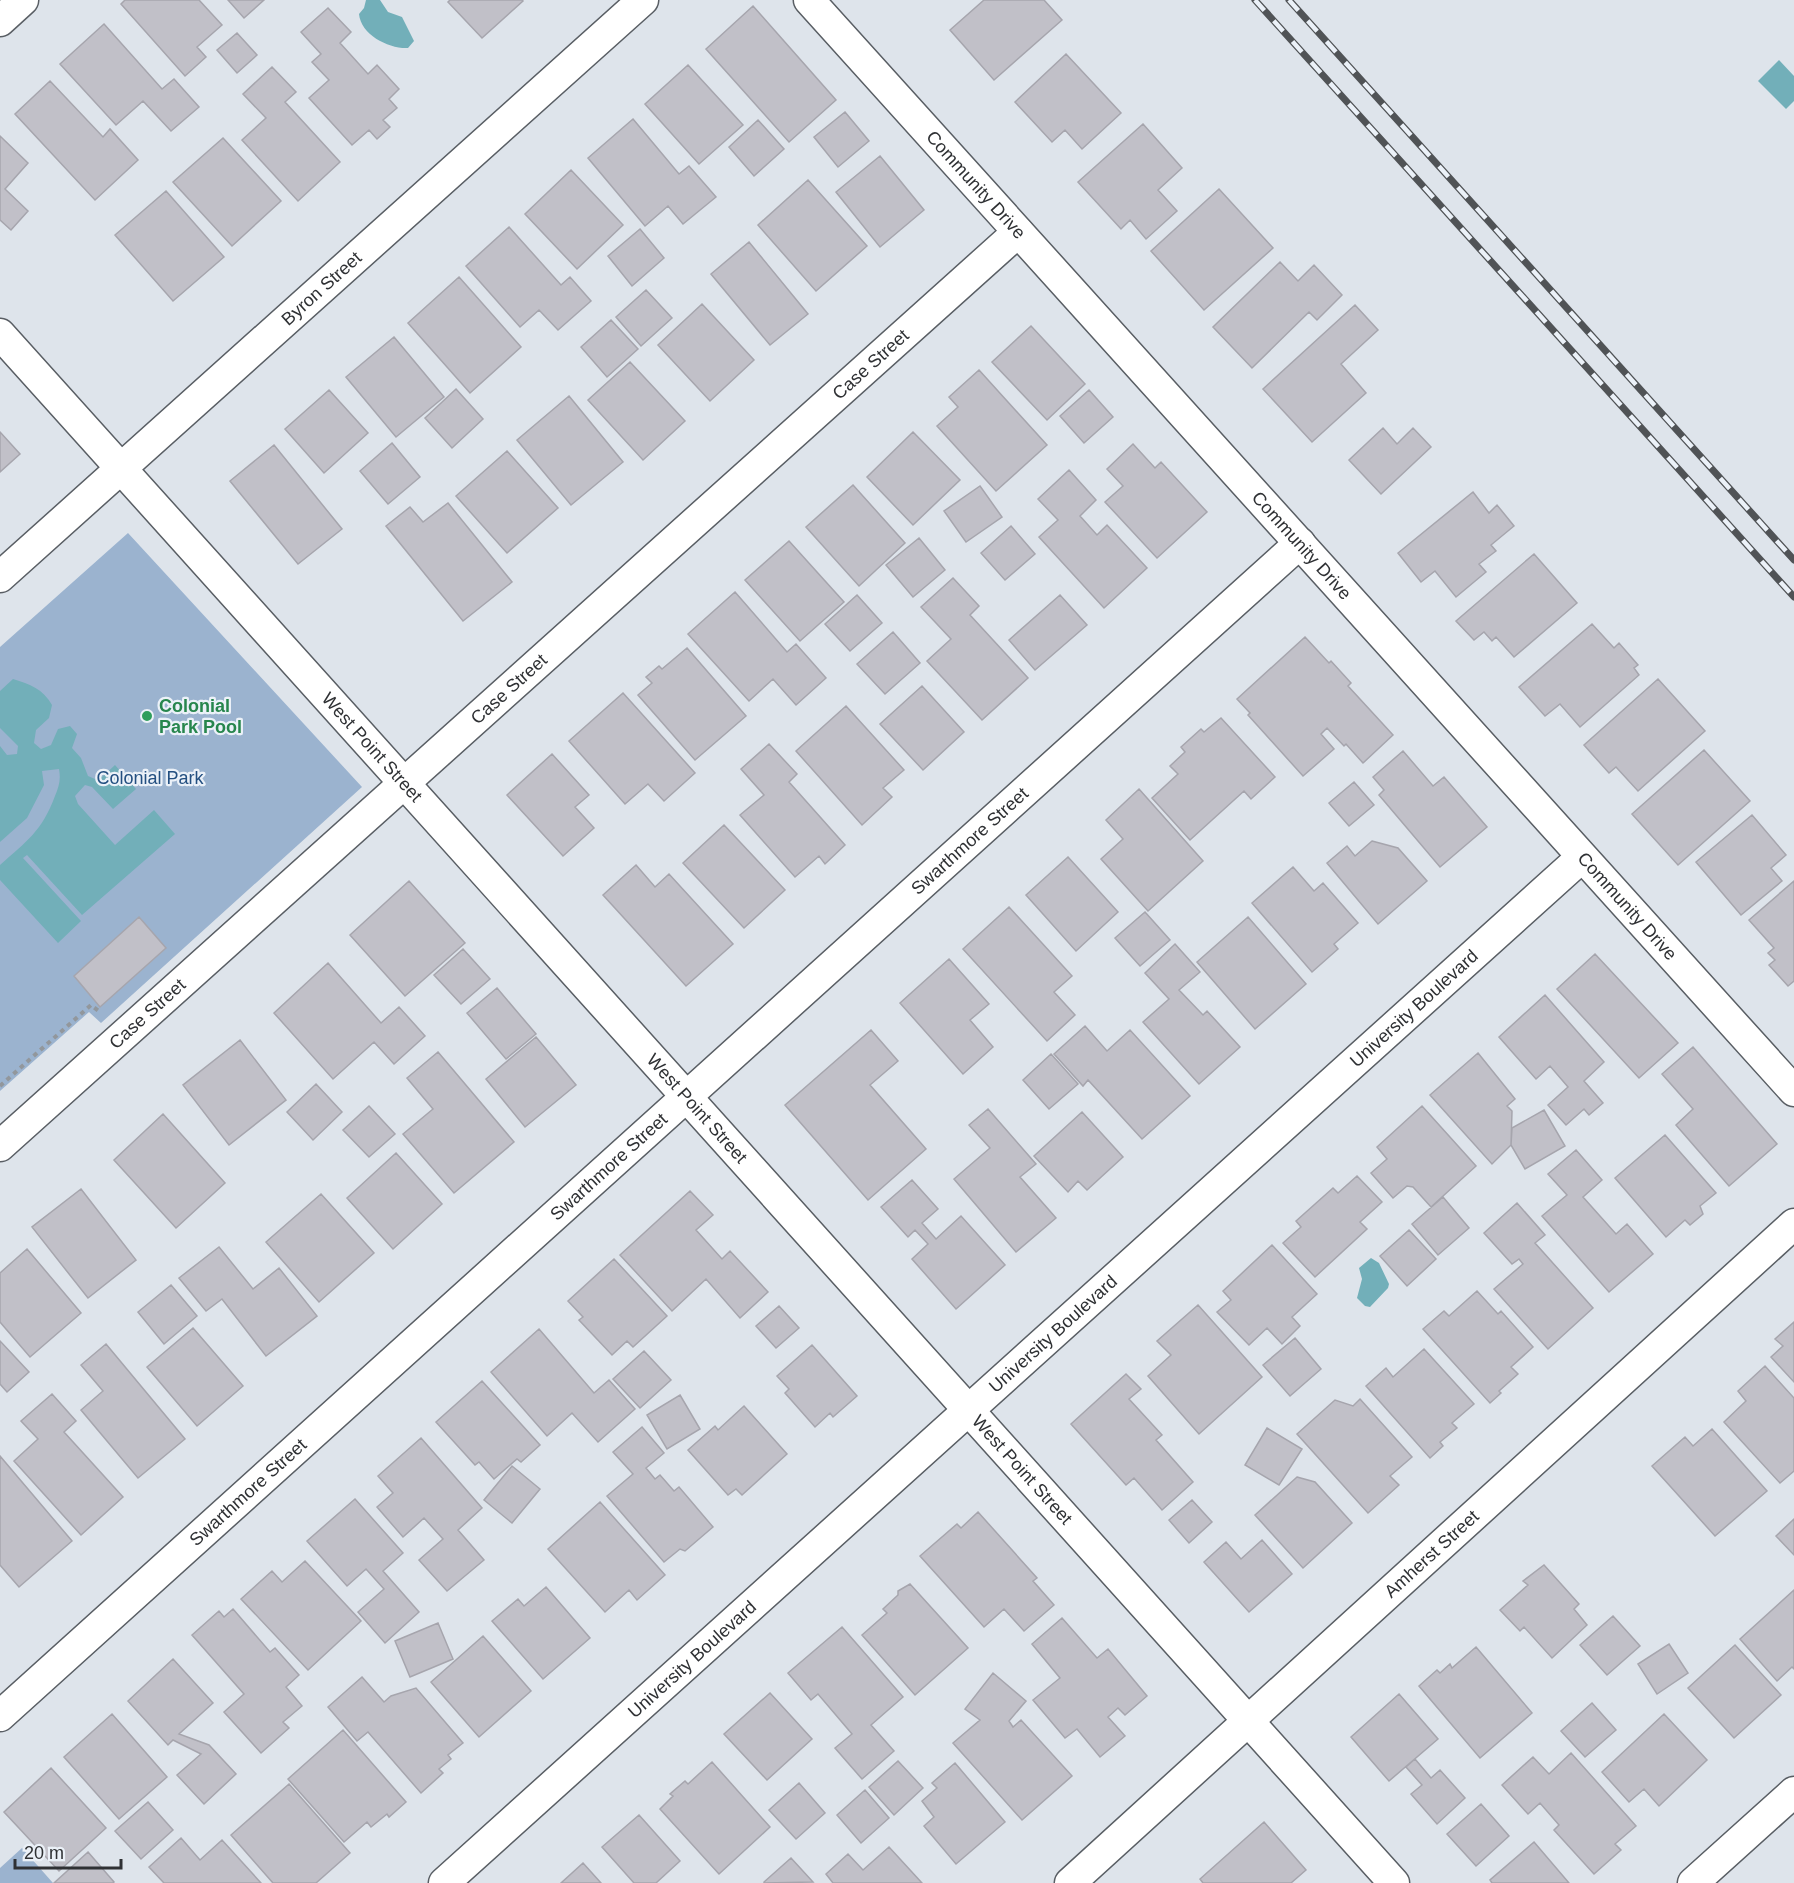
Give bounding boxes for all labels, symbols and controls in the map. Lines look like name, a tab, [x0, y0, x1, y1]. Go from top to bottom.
street label: Community Drive	[922, 127, 1030, 243]
street label: Byron Street	[278, 248, 365, 329]
street label: Case Street	[829, 325, 913, 404]
street label: Community Drive	[1248, 488, 1355, 604]
street label: Case Street	[467, 650, 551, 728]
street label: West Point Street	[318, 689, 426, 806]
place label: Colonial Park Pool	[159, 696, 242, 737]
marker: Colonial Park Pool	[140, 709, 154, 723]
park label: Colonial Park	[96, 768, 205, 788]
street label: Swarthmore Street	[907, 783, 1032, 899]
street label: Community Drive	[1574, 848, 1681, 964]
street label: University Boulevard	[1346, 946, 1482, 1071]
street label: Case Street	[105, 975, 189, 1053]
street label: West Point Street	[643, 1050, 751, 1167]
street label: Swarthmore Street	[546, 1109, 671, 1224]
street label: University Boulevard	[985, 1271, 1121, 1397]
street label: West Point Street	[968, 1411, 1076, 1528]
street label: Swarthmore Street	[186, 1435, 310, 1550]
street label: Amherst Street	[1380, 1506, 1483, 1602]
street label: University Boulevard	[624, 1597, 760, 1722]
scale bar	[15, 1832, 122, 1870]
text: 20 m	[24, 1843, 64, 1863]

